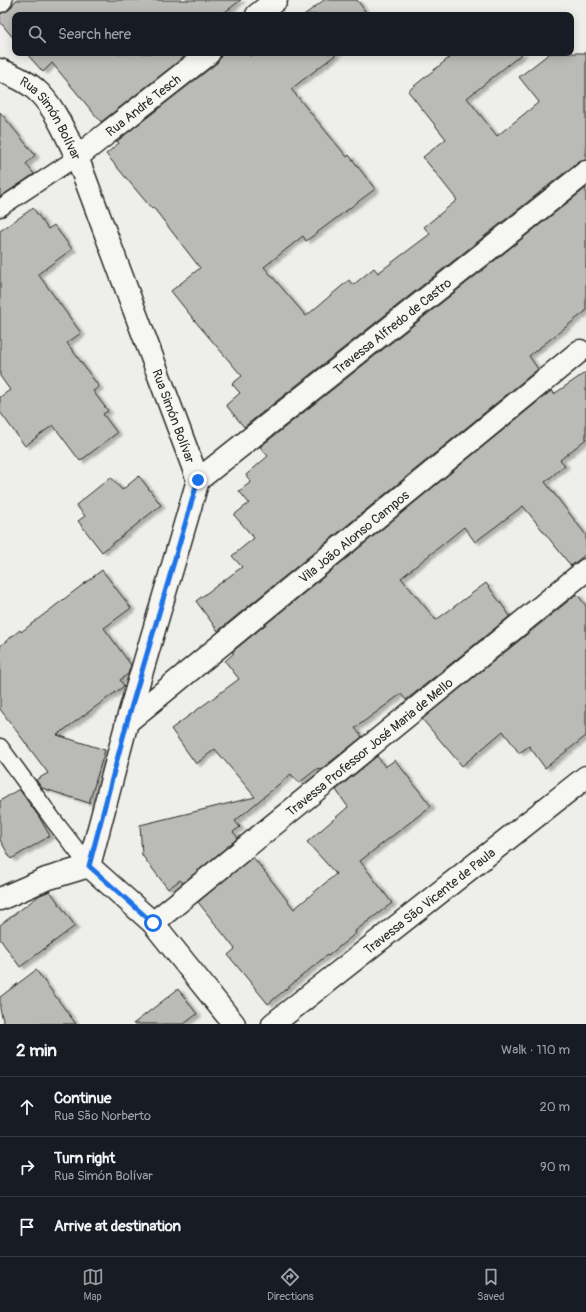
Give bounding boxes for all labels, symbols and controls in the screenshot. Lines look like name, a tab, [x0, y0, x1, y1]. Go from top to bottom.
search box	[12, 12, 574, 56]
icon: search	[26, 23, 48, 45]
text: Search here	[58, 25, 131, 44]
street label: Rua André Tesch	[103, 71, 184, 140]
street label: Rua Simón Bolívar	[17, 74, 84, 163]
street label: Travessa Alfredo de Castro	[331, 275, 455, 378]
street label: Rua Simón Bolívar	[148, 367, 198, 466]
route end	[189, 471, 207, 489]
street label: Vila João Alonso Campos	[296, 487, 413, 587]
street label: Travessa Professor José Maria de Mello	[283, 675, 457, 820]
street label: Travessa São Vicente de Paula	[361, 845, 499, 958]
route start	[144, 914, 162, 932]
text: 2 min	[16, 1040, 57, 1061]
text: Walk · 110 m	[501, 1042, 570, 1058]
text: Continue	[54, 1089, 112, 1108]
icon: ahead	[16, 1096, 38, 1118]
text: 20 m	[539, 1099, 570, 1115]
text: Rua São Norberto	[54, 1108, 151, 1124]
text: Turn right	[54, 1149, 115, 1168]
icon: right	[16, 1156, 38, 1178]
text: 90 m	[540, 1159, 570, 1175]
text: Rua Simón Bolívar	[54, 1168, 153, 1184]
icon: arrive	[16, 1216, 38, 1238]
text: Arrive at destination	[54, 1217, 181, 1236]
tab: Map	[82, 1266, 104, 1303]
tab: Directions	[267, 1266, 314, 1303]
tab: Saved	[477, 1266, 504, 1303]

